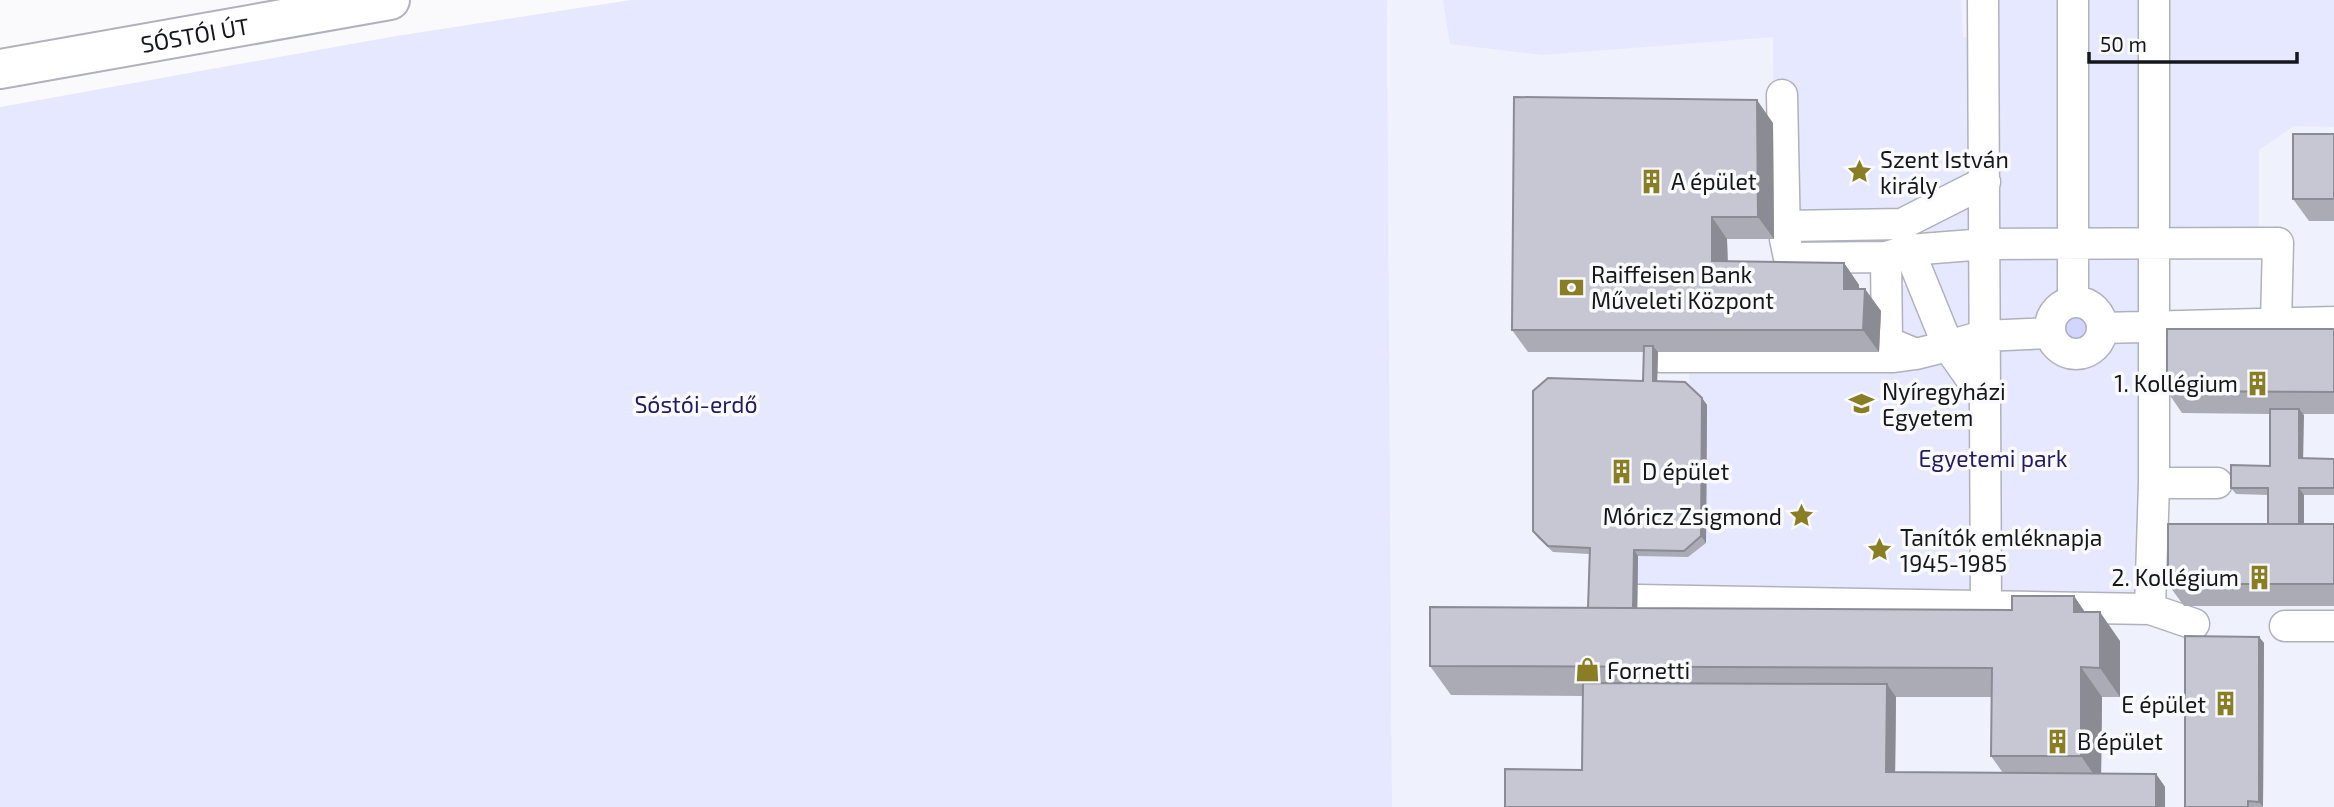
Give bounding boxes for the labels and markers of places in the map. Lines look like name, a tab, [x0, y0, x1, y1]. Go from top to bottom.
place label: Szent István király	[1880, 145, 2009, 199]
place icon: Szent István király	[1846, 158, 1874, 186]
building icon: A épület	[1637, 167, 1665, 195]
place label: A épület	[1671, 167, 1757, 195]
place label: Raiffeisen Bank Műveleti Központ	[1591, 260, 1774, 314]
bank icon: Raiffeisen Bank Műveleti Központ	[1557, 273, 1585, 301]
place label: 1. Kollégium	[2114, 369, 2238, 397]
building icon: 1. Kollégium	[2244, 369, 2272, 397]
place label: Nyíregyházi Egyetem	[1882, 377, 2006, 431]
school or university icon: Nyíregyházi Egyetem	[1848, 390, 1876, 418]
building icon: D épület	[1608, 457, 1636, 485]
place label: D épület	[1642, 457, 1729, 485]
place label: Móricz Zsigmond	[1603, 502, 1782, 530]
place icon: Móricz Zsigmond	[1788, 502, 1816, 530]
place label: Tanítók emléknapja 1945-1985	[1900, 523, 2102, 577]
place icon: Tanítók emléknapja 1945-1985	[1866, 536, 1894, 564]
place label: 2. Kollégium	[2112, 563, 2239, 591]
building icon: 2. Kollégium	[2245, 563, 2273, 591]
shop icon: Fornetti	[1573, 656, 1601, 684]
place label: Fornetti	[1607, 656, 1690, 684]
place label: E épület	[2121, 690, 2206, 718]
building icon: E épület	[2212, 690, 2240, 718]
building icon: B épület	[2043, 727, 2071, 755]
place label: B épület	[2077, 727, 2163, 755]

